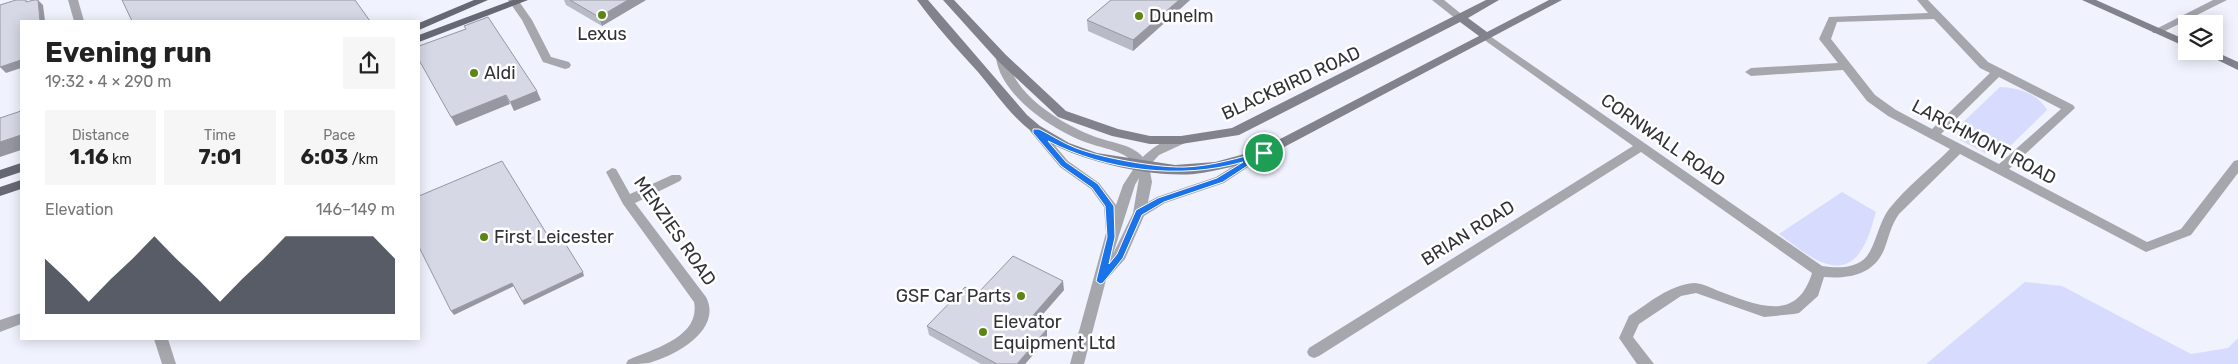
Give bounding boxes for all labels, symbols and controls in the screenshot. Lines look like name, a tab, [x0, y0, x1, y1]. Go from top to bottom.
place label: Dunelm	[1149, 5, 1214, 27]
marker: Lexus	[596, 9, 608, 21]
marker: Dunelm	[1133, 10, 1145, 22]
map controls	[2178, 15, 2223, 60]
button: layers	[2178, 15, 2223, 60]
place label: Lexus	[577, 23, 627, 45]
text: Evening run	[45, 36, 212, 69]
button: share	[343, 37, 395, 89]
street label: BLACKBIRD ROAD	[1218, 41, 1364, 125]
place label: Aldi	[484, 62, 516, 84]
marker: Aldi	[468, 67, 480, 79]
text: 19:32 · 4 × 290 m	[45, 72, 171, 91]
street label: CORNWALL ROAD	[1597, 89, 1729, 191]
street label: LARCHMONT ROAD	[1908, 95, 2060, 189]
text: Distance	[72, 127, 129, 144]
text: Time	[204, 127, 236, 144]
text: Pace	[323, 127, 355, 144]
pin	[1243, 132, 1285, 174]
icon: arrive	[1250, 139, 1278, 167]
text: 1.16	[70, 144, 109, 169]
text: 7:01	[199, 144, 241, 169]
text: 6:03	[300, 144, 348, 169]
text: km	[109, 151, 132, 168]
text: /km	[348, 151, 378, 168]
street label: MENZIES ROAD	[629, 172, 721, 290]
street label: BRIAN ROAD	[1417, 196, 1519, 270]
text: Elevation	[45, 200, 114, 219]
text: 146–149 m	[316, 200, 395, 219]
place label: First Leicester	[494, 226, 614, 248]
marker: First Leicester	[478, 231, 490, 243]
place label: GSF Car Parts	[896, 285, 1011, 307]
marker: GSF Car Parts	[1015, 290, 1027, 302]
place label: Elevator Equipment Ltd	[993, 311, 1116, 354]
marker: Elevator Equipment Ltd	[977, 326, 989, 338]

